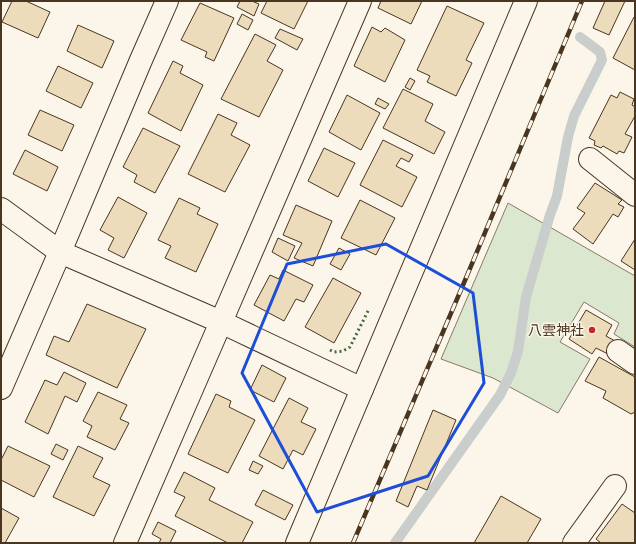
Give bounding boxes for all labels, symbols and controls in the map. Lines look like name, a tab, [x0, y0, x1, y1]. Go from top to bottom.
place label: 八雲神社	[528, 321, 584, 341]
marker: 八雲神社	[587, 325, 597, 335]

